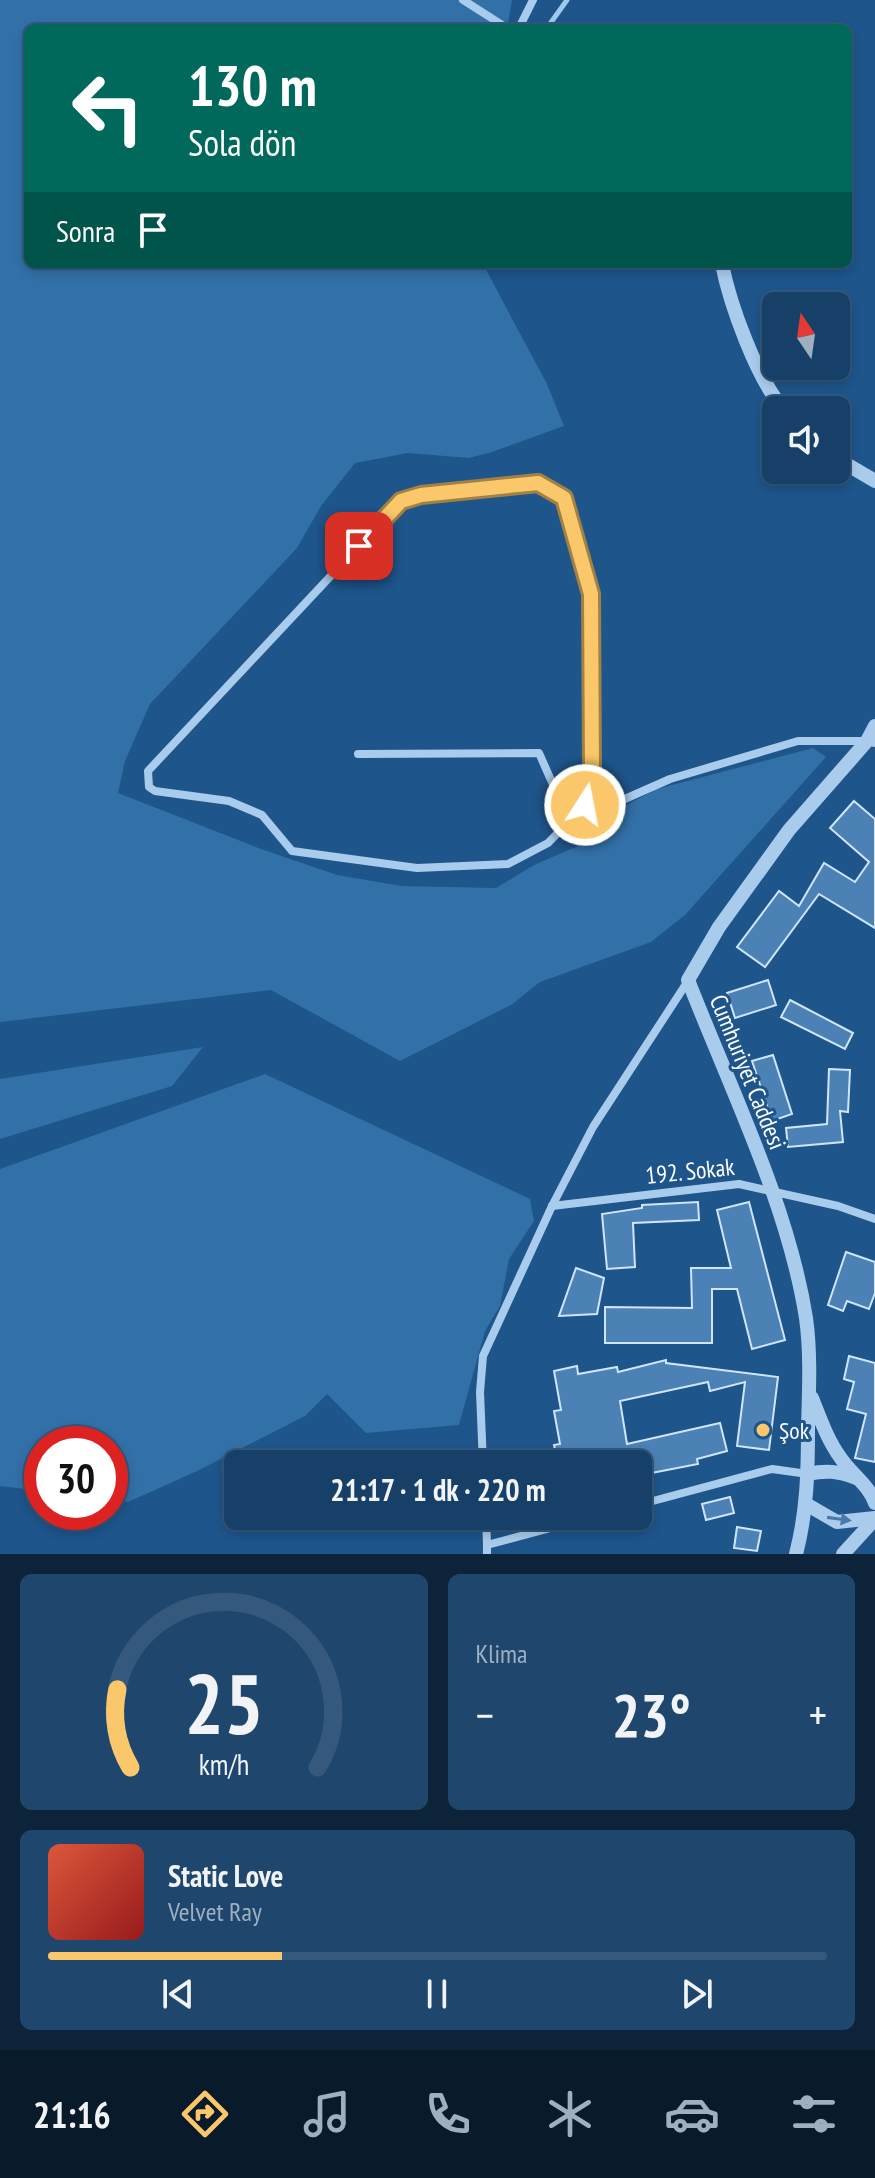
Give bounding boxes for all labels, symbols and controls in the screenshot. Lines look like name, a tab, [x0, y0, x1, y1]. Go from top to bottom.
text: 130 m	[188, 49, 317, 121]
icon: left	[56, 56, 160, 160]
text: Sola dön	[188, 119, 296, 166]
icon: arrive	[131, 208, 175, 252]
text: Sonra	[56, 211, 115, 250]
north arrow	[762, 292, 850, 380]
map controls	[762, 292, 850, 484]
button: sound	[762, 396, 850, 484]
pin	[325, 512, 393, 580]
icon: arrive	[337, 524, 381, 568]
position arrow	[543, 763, 627, 847]
street label: Cumhuriyet Caddesi	[703, 990, 793, 1154]
street label: 192. Sokak	[644, 1151, 737, 1191]
place label: Şok	[779, 1415, 810, 1446]
marker: Şok	[754, 1421, 772, 1439]
speed limit sign: 30	[24, 1426, 128, 1530]
text: 21:17 · 1 dk · 220 m	[330, 1470, 546, 1509]
one-way arrow	[826, 1513, 851, 1526]
text: Klima	[476, 1637, 527, 1670]
text: 25	[184, 1649, 264, 1757]
text: 23°	[612, 1676, 691, 1754]
text: −	[476, 1686, 494, 1743]
text: +	[809, 1686, 827, 1743]
text: km/h	[198, 1746, 249, 1783]
text: Static Love	[168, 1856, 283, 1895]
text: Velvet Ray	[168, 1895, 262, 1928]
icon: previous	[156, 1972, 200, 2016]
icon: pause	[415, 1972, 459, 2016]
icon: next	[675, 1972, 719, 2016]
icon: directions	[177, 2086, 233, 2142]
icon: music	[299, 2086, 355, 2142]
icon: phone	[420, 2086, 476, 2142]
icon: climate	[542, 2086, 598, 2142]
icon: car	[664, 2086, 720, 2142]
icon: filters	[786, 2086, 842, 2142]
text: 21:16	[33, 2091, 111, 2138]

